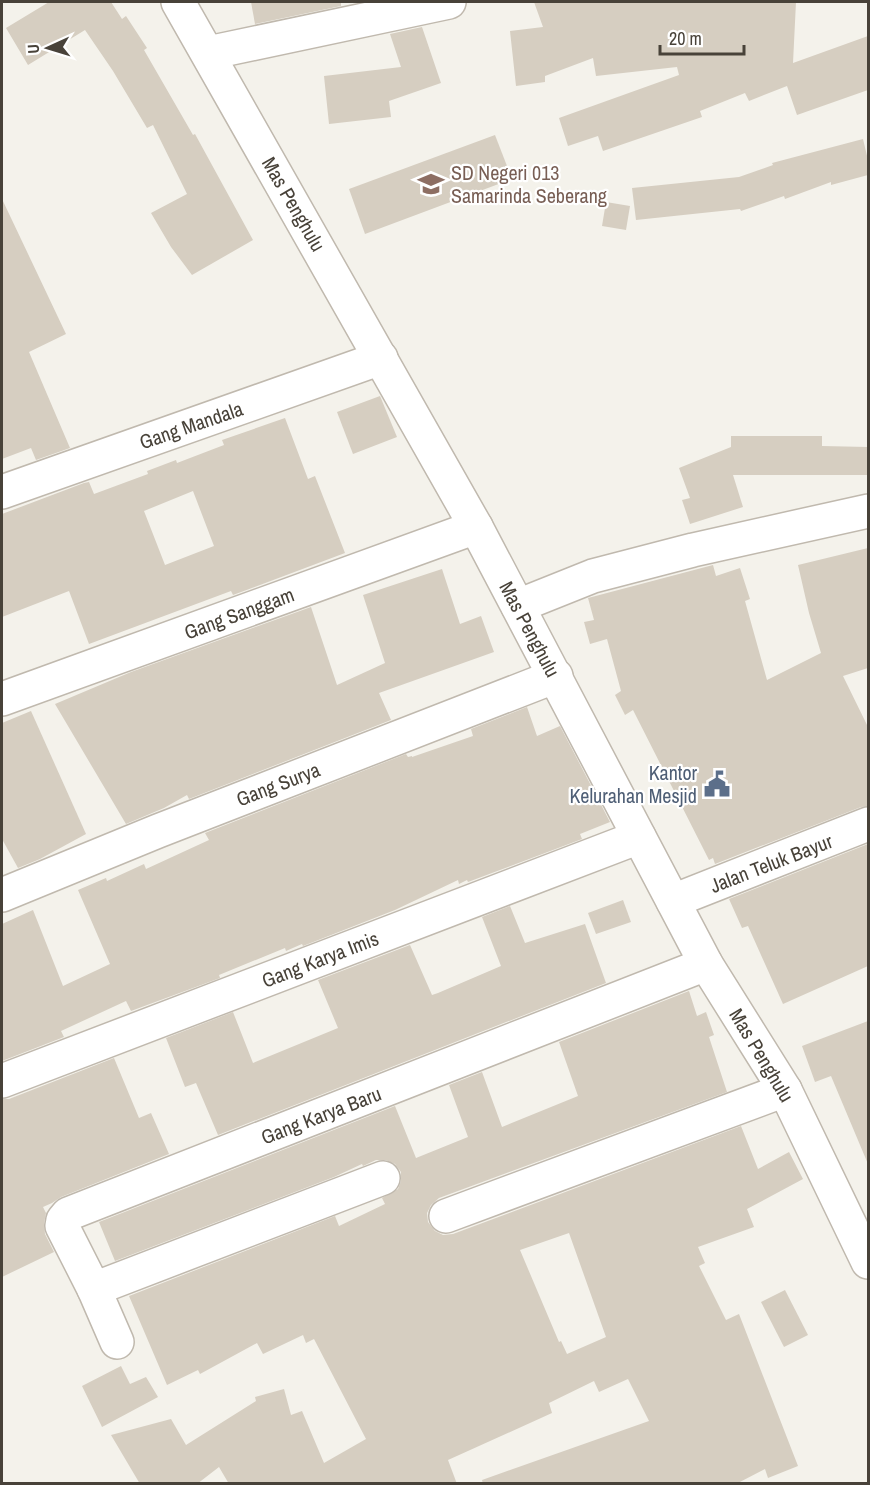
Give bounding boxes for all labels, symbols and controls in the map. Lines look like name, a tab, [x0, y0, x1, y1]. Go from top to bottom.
north arrow	[18, 18, 78, 78]
scale bar	[660, 18, 744, 56]
text: 20 m	[669, 26, 702, 51]
text: U	[22, 44, 44, 55]
street label: Mas Penghulu	[256, 152, 332, 256]
place label: SD Negeri 013 Samarinda Seberang	[451, 159, 607, 209]
school or university icon: SD Negeri 013 Samarinda Seberang	[416, 169, 446, 199]
street label: Gang Mandala	[136, 395, 246, 455]
street label: Mas Penghulu	[493, 576, 567, 682]
street label: Gang Sanggam	[180, 581, 298, 645]
street label: Gang Surya	[232, 756, 324, 812]
place label: Kantor Kelurahan Mesjid	[569, 759, 698, 809]
public building icon: Kantor Kelurahan Mesjid	[702, 769, 732, 799]
street label: Jalan Teluk Bayur	[706, 827, 837, 899]
street label: Gang Karya Imis	[258, 924, 382, 994]
street label: Mas Penghulu	[723, 1003, 801, 1107]
street label: Gang Karya Baru	[257, 1080, 385, 1150]

